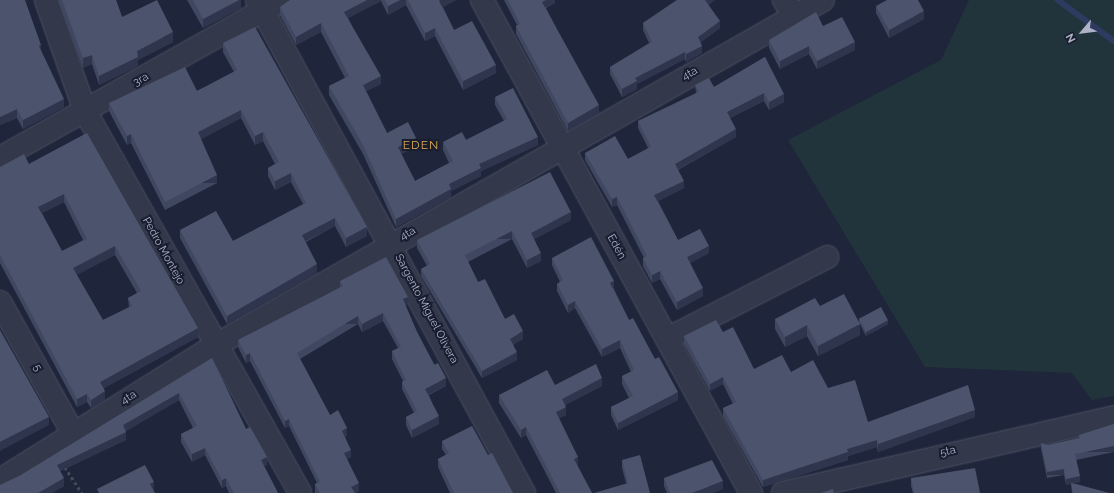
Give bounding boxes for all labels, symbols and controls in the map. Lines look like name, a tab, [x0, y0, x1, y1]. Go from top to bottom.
north arrow	[1062, 12, 1102, 52]
text: N	[1063, 31, 1079, 45]
street label: 4ta	[680, 64, 700, 84]
street label: 3ra	[131, 70, 151, 90]
district label: EDEN	[403, 139, 439, 153]
street label: Pedro Montejo	[139, 215, 187, 287]
street label: 4ta	[398, 224, 418, 244]
street label: Edén	[604, 232, 628, 262]
street label: Sargento Miguel Olivera	[391, 252, 461, 366]
street label: 5	[30, 362, 44, 374]
street label: 4ta	[119, 388, 139, 408]
street label: 5ta	[939, 444, 957, 460]

